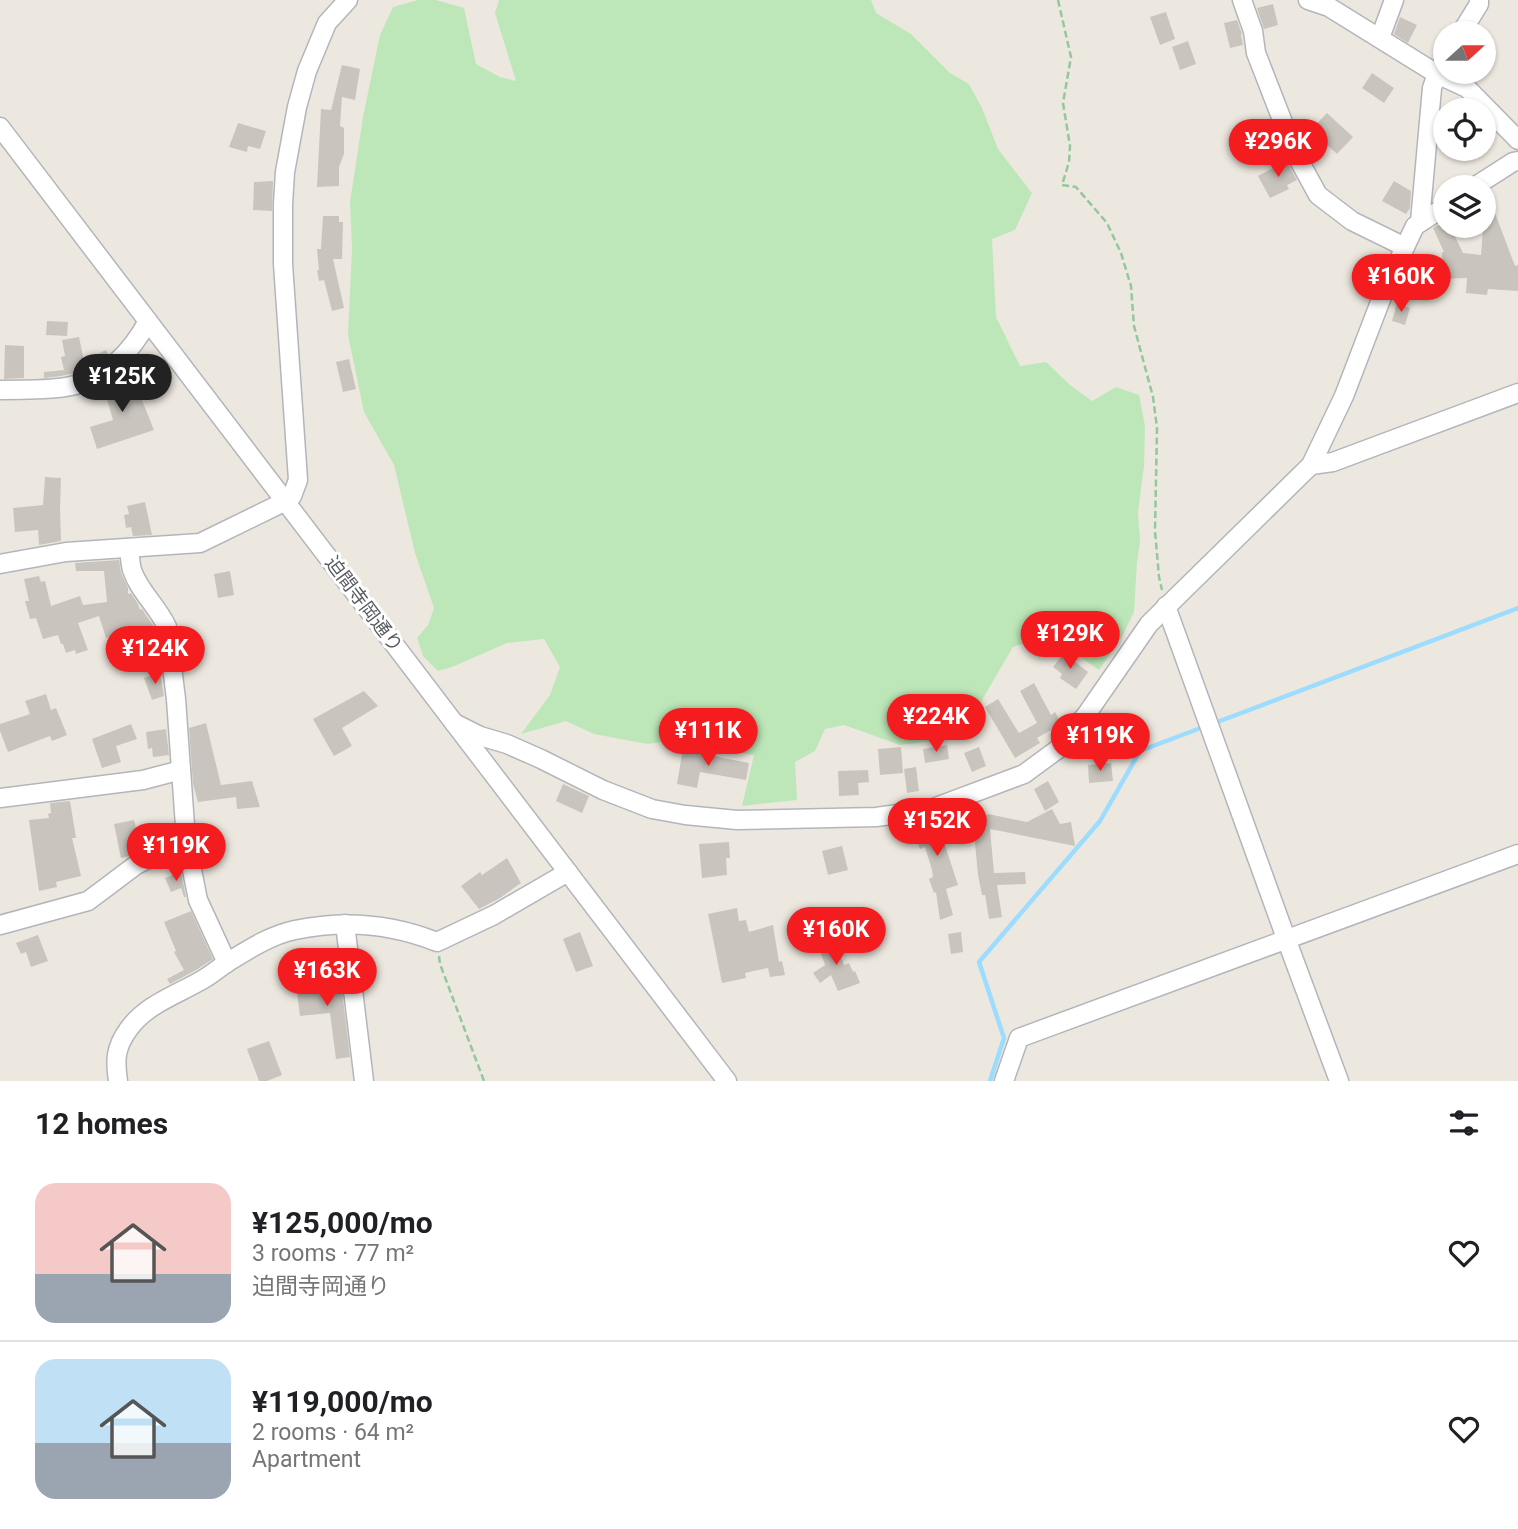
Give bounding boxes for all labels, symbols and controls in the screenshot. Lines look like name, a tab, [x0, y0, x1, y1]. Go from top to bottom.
north arrow	[1433, 21, 1496, 84]
map controls	[1433, 21, 1496, 238]
button: locate	[1433, 98, 1496, 161]
pin: ¥296K	[1229, 120, 1327, 179]
text: ¥296K	[1245, 128, 1311, 155]
button: layers	[1433, 175, 1496, 238]
pin: ¥160K	[1352, 254, 1450, 314]
text: ¥160K	[1368, 263, 1434, 290]
pin: ¥125K	[73, 354, 171, 414]
text: ¥125K	[89, 363, 155, 390]
street label: 迫間寺岡通り	[321, 552, 407, 656]
pin: ¥129K	[1021, 612, 1119, 671]
text: ¥129K	[1037, 620, 1103, 647]
pin: ¥124K	[106, 626, 204, 686]
text: ¥124K	[122, 635, 188, 662]
pin: ¥224K	[887, 694, 985, 754]
text: ¥224K	[903, 703, 969, 730]
pin: ¥111K	[659, 708, 757, 768]
pin: ¥119K	[1051, 714, 1149, 773]
text: ¥111K	[675, 717, 741, 744]
text: ¥119K	[1067, 722, 1133, 749]
pin: ¥152K	[888, 798, 986, 858]
text: ¥152K	[904, 807, 970, 834]
pin: ¥119K	[127, 824, 225, 883]
text: ¥119K	[143, 832, 209, 859]
pin: ¥160K	[787, 908, 885, 967]
text: ¥160K	[803, 916, 869, 943]
pin: ¥163K	[278, 948, 376, 1008]
text: ¥163K	[294, 957, 360, 984]
icon: filters	[1445, 1104, 1483, 1142]
text: 12 homes	[35, 1106, 168, 1141]
text: ¥125,000/mo	[252, 1205, 433, 1240]
icon: home	[91, 1211, 175, 1295]
icon: heart	[1445, 1234, 1483, 1272]
text: 3 rooms · 77 m²	[252, 1240, 414, 1267]
text: 迫間寺岡通り	[252, 1273, 390, 1300]
text: ¥119,000/mo	[252, 1384, 433, 1419]
icon: home	[91, 1387, 175, 1471]
icon: heart	[1445, 1410, 1483, 1448]
text: 2 rooms · 64 m²	[252, 1419, 414, 1446]
text: Apartment	[252, 1446, 361, 1473]

